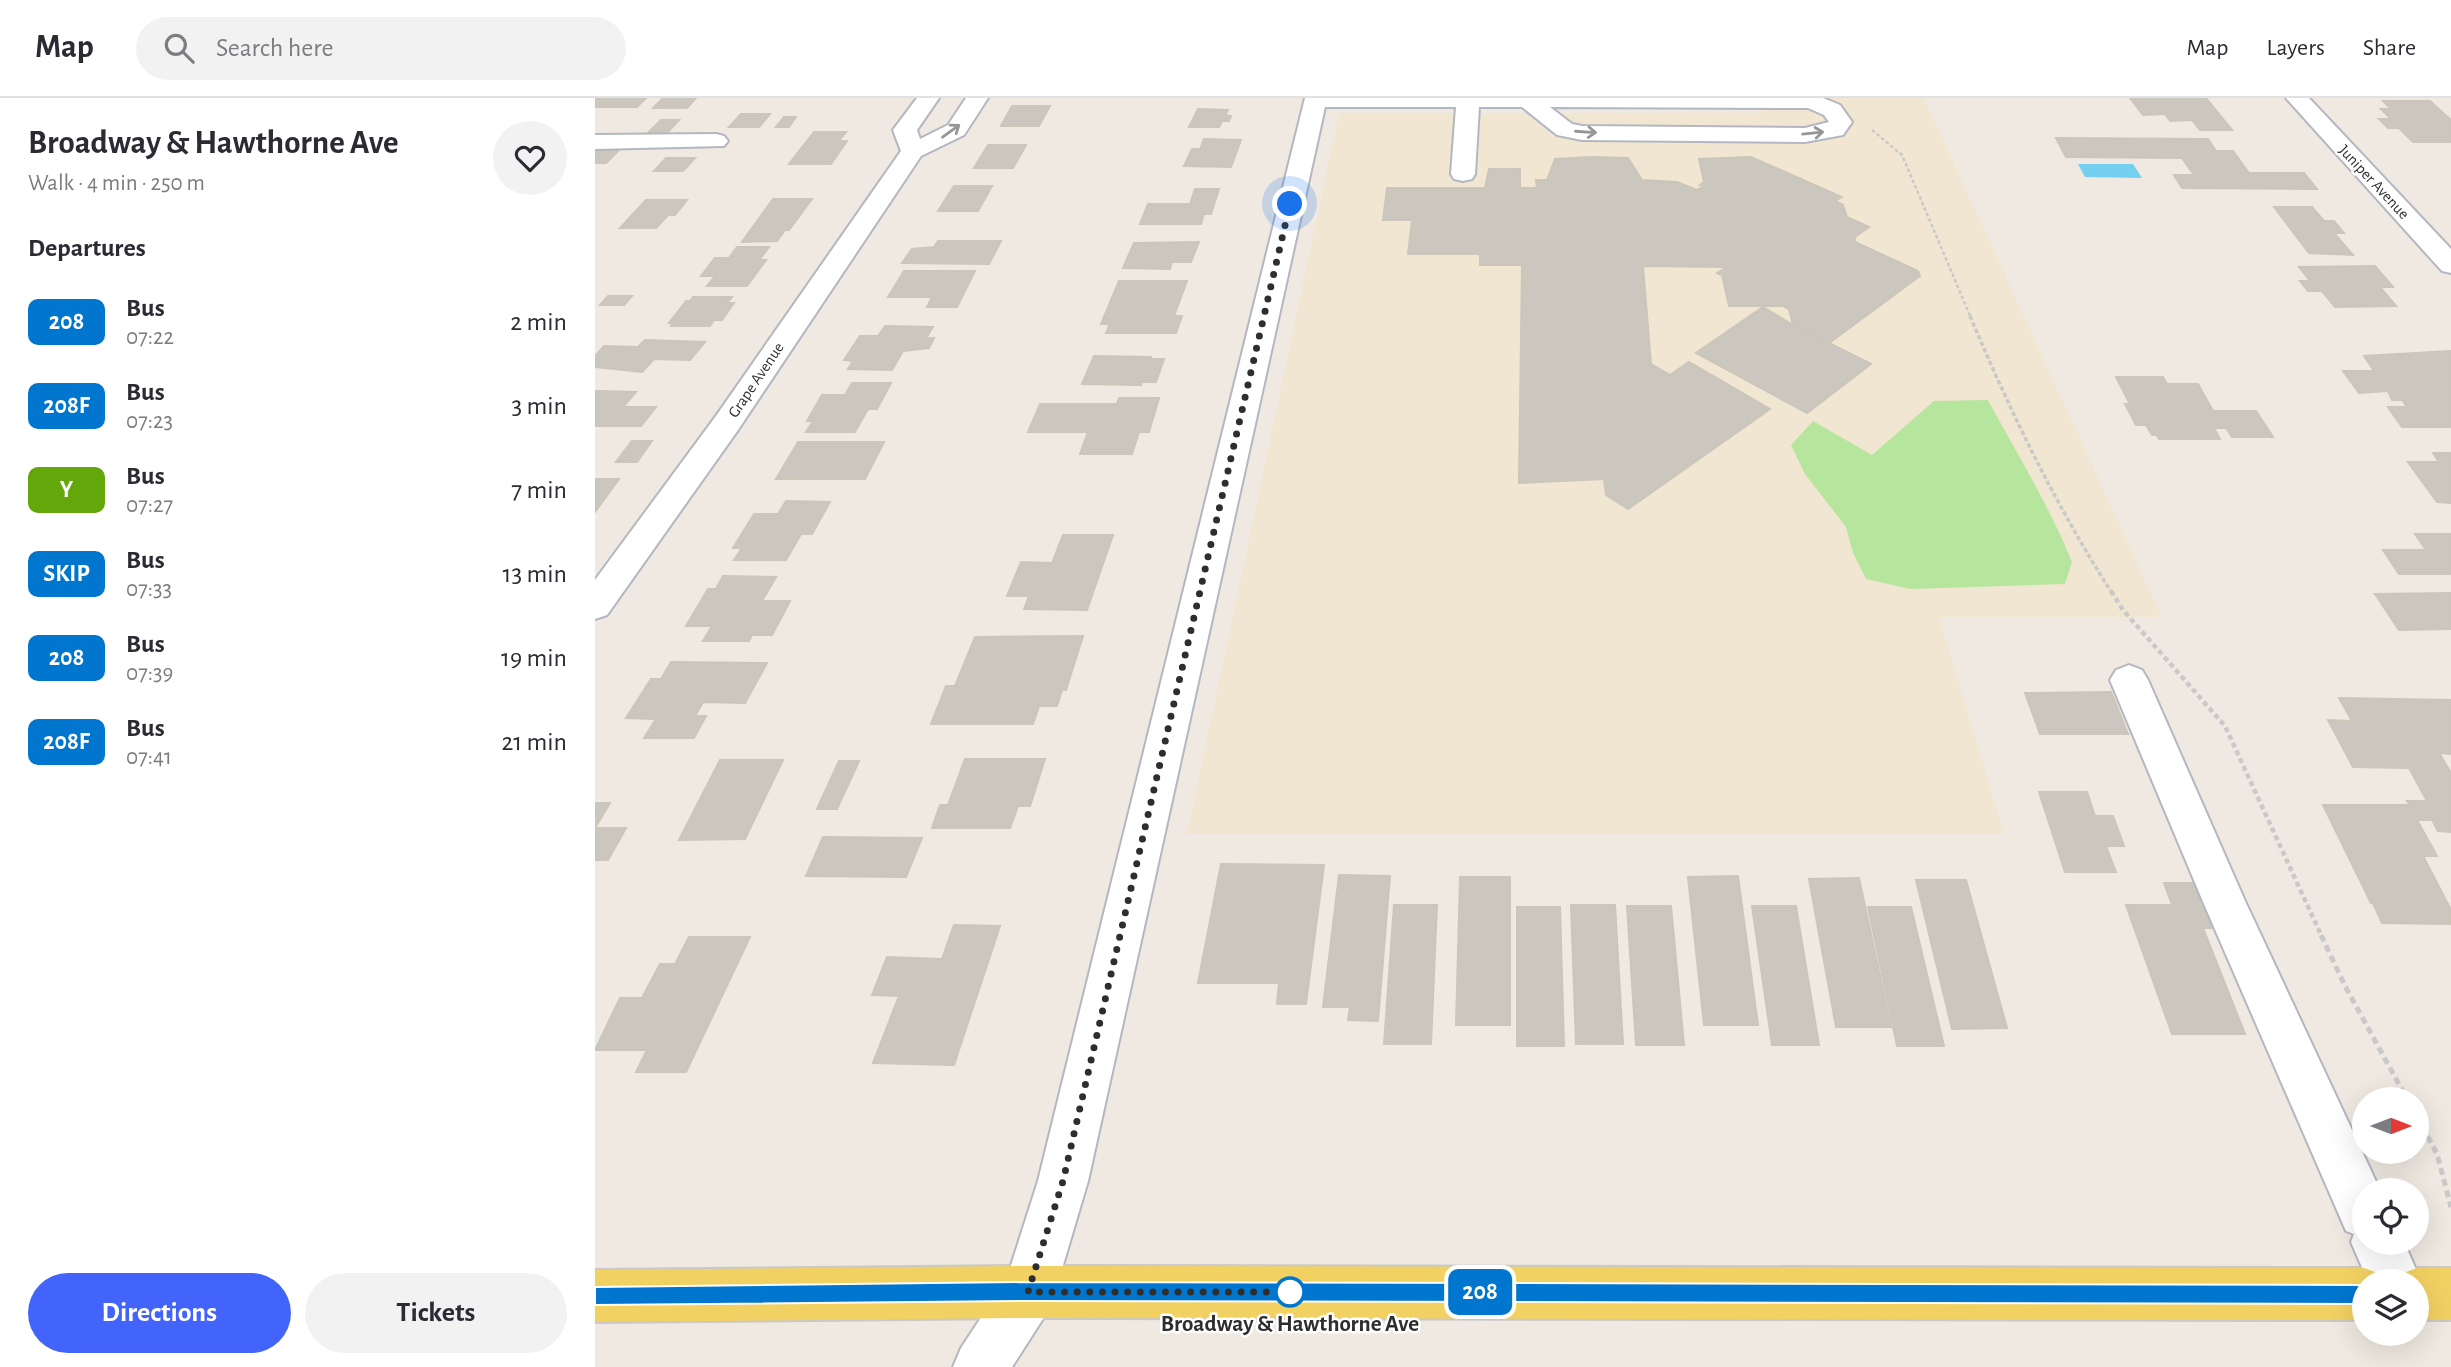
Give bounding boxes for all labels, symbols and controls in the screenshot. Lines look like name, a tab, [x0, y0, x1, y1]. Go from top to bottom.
search box	[136, 17, 626, 80]
icon: search	[160, 29, 198, 67]
text: Map	[35, 31, 94, 64]
text: Search here	[216, 35, 334, 61]
text: Map	[2186, 36, 2228, 60]
text: Layers	[2266, 36, 2325, 60]
text: Share	[2363, 36, 2416, 60]
button: heart	[493, 121, 567, 195]
one-way arrow	[941, 124, 960, 139]
one-way arrow	[1574, 126, 1597, 139]
text: Broadway & Hawthorne Ave	[28, 127, 399, 160]
one-way arrow	[1801, 127, 1824, 140]
street label: Juniper Avenue	[2336, 142, 2412, 222]
text: Walk · 4 min · 250 m	[28, 172, 205, 195]
your location	[1272, 186, 1307, 221]
text: Departures	[28, 235, 146, 261]
text: Bus	[126, 295, 165, 321]
text: 2 min	[510, 309, 567, 335]
text: 208	[49, 310, 84, 334]
text: 07:22	[126, 326, 174, 349]
street label: Grape Avenue	[725, 340, 787, 420]
text: Bus	[126, 379, 165, 405]
text: 3 min	[511, 393, 567, 419]
text: 208F	[43, 394, 90, 418]
text: 07:23	[126, 410, 173, 433]
text: Bus	[126, 463, 165, 489]
text: 7 min	[511, 477, 567, 503]
text: Y	[60, 478, 73, 502]
text: 07:27	[126, 494, 173, 517]
text: Bus	[126, 547, 165, 573]
text: 13 min	[503, 561, 567, 587]
text: SKIP	[43, 562, 90, 586]
text: 07:33	[126, 578, 172, 601]
text: Bus	[126, 631, 165, 657]
text: 19 min	[501, 645, 567, 671]
text: 208	[49, 646, 84, 670]
text: 07:39	[126, 662, 173, 685]
text: Bus	[126, 715, 165, 741]
text: 21 min	[501, 729, 567, 755]
text: 208F	[43, 730, 90, 754]
text: 07:41	[126, 746, 172, 769]
north arrow	[2352, 1087, 2429, 1164]
map controls	[2352, 1087, 2429, 1346]
button: locate	[2352, 1178, 2429, 1255]
line badge: 208	[1440, 1269, 1520, 1315]
button: layers	[2352, 1269, 2429, 1346]
button: Directions	[28, 1273, 291, 1353]
button: Tickets	[305, 1273, 567, 1353]
marker: Broadway & Hawthorne Ave	[1275, 1277, 1305, 1307]
text: 208	[1462, 1280, 1498, 1304]
place label: Broadway & Hawthorne Ave	[1161, 1313, 1419, 1336]

